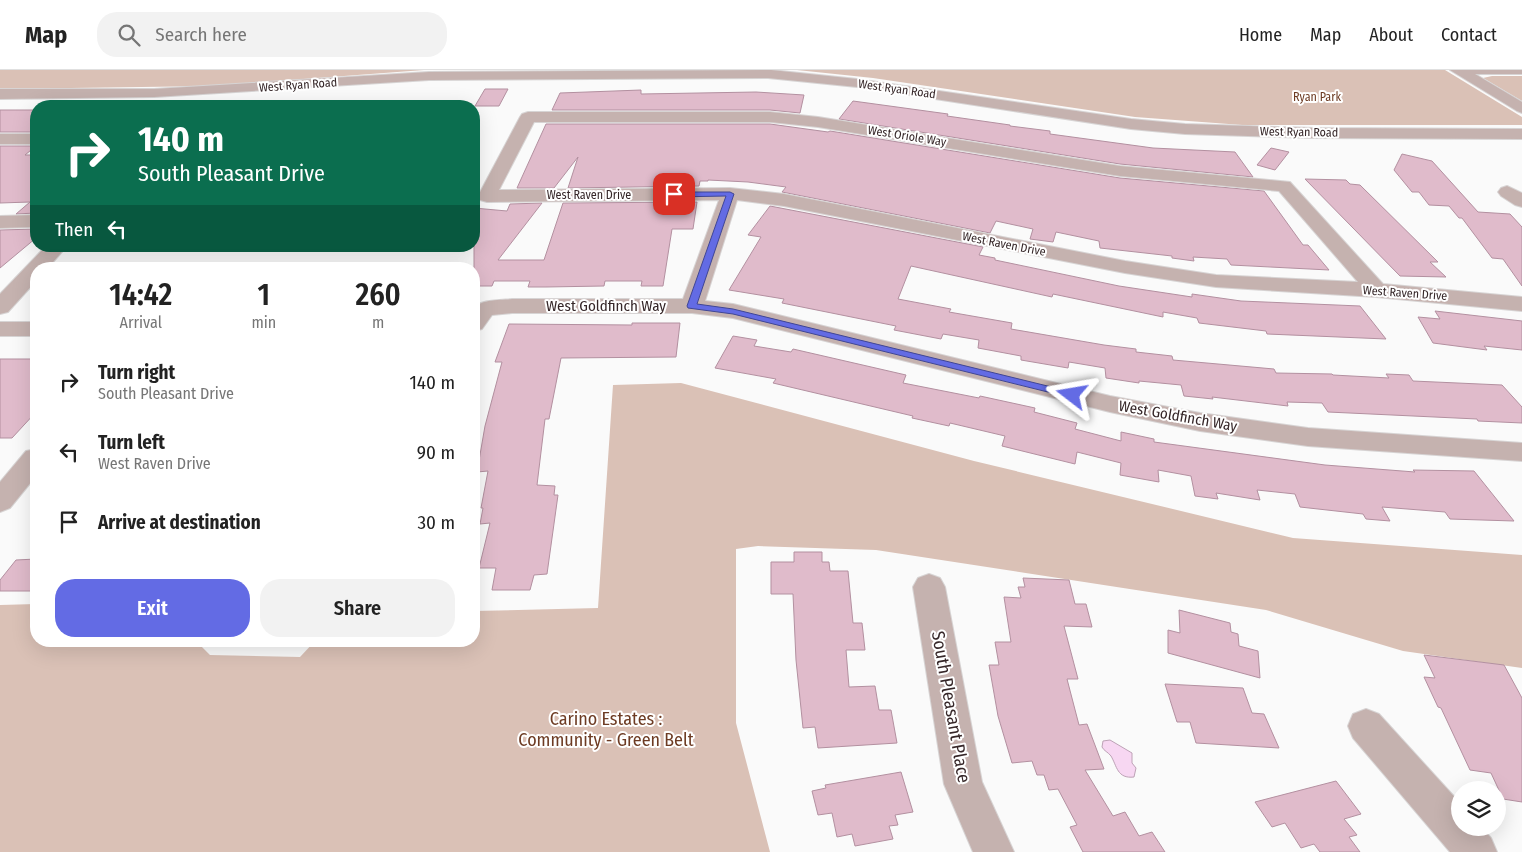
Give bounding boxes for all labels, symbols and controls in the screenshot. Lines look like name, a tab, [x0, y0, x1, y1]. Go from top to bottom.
search box	[97, 12, 447, 57]
text: Map	[25, 21, 67, 49]
icon: search	[115, 21, 143, 49]
text: Search here	[155, 23, 247, 46]
text: Home	[1239, 24, 1282, 46]
text: Map	[1310, 24, 1341, 46]
text: About	[1369, 24, 1413, 46]
text: Contact	[1441, 24, 1497, 46]
street label: West Ryan Road	[258, 75, 338, 95]
street label: West Ryan Road	[857, 77, 937, 101]
park label: Ryan Park	[1293, 90, 1341, 104]
text: 140 m	[138, 118, 224, 160]
icon: right	[55, 120, 120, 185]
street label: West Oriole Way	[867, 123, 948, 149]
street label: West Ryan Road	[1260, 124, 1338, 140]
text: South Pleasant Drive	[138, 160, 325, 187]
pin	[653, 173, 695, 215]
icon: arrive	[660, 180, 688, 208]
street label: West Raven Drive	[547, 188, 631, 202]
icon: left	[103, 215, 131, 243]
text: Then	[55, 218, 93, 241]
street label: West Raven Drive	[961, 229, 1047, 259]
text: 14:42	[109, 277, 172, 313]
text: 1	[258, 277, 270, 313]
text: 260	[355, 277, 401, 313]
street label: West Raven Drive	[1362, 283, 1448, 303]
street label: West Goldfinch Way	[546, 297, 666, 315]
text: Arrival	[119, 313, 162, 332]
text: min	[251, 313, 276, 332]
text: m	[372, 313, 384, 332]
text: Turn right	[98, 361, 175, 384]
icon: right	[55, 368, 83, 396]
position arrow	[1045, 368, 1097, 420]
text: 140 m	[409, 371, 455, 394]
text: South Pleasant Drive	[98, 384, 234, 403]
street label: West Goldfinch Way	[1117, 397, 1239, 435]
text: Turn left	[98, 431, 165, 454]
icon: left	[55, 438, 83, 466]
text: 90 m	[417, 441, 455, 464]
text: West Raven Drive	[98, 454, 211, 473]
icon: arrive	[55, 508, 83, 536]
text: Arrive at destination	[98, 511, 261, 534]
text: 30 m	[417, 511, 455, 534]
button: Exit	[55, 579, 250, 637]
button: Share	[260, 579, 455, 637]
street label: South Pleasant Place	[927, 629, 975, 785]
park label: Carino Estates : Community - Green Belt	[518, 708, 694, 751]
map controls	[1451, 781, 1506, 836]
button: layers	[1451, 781, 1506, 836]

